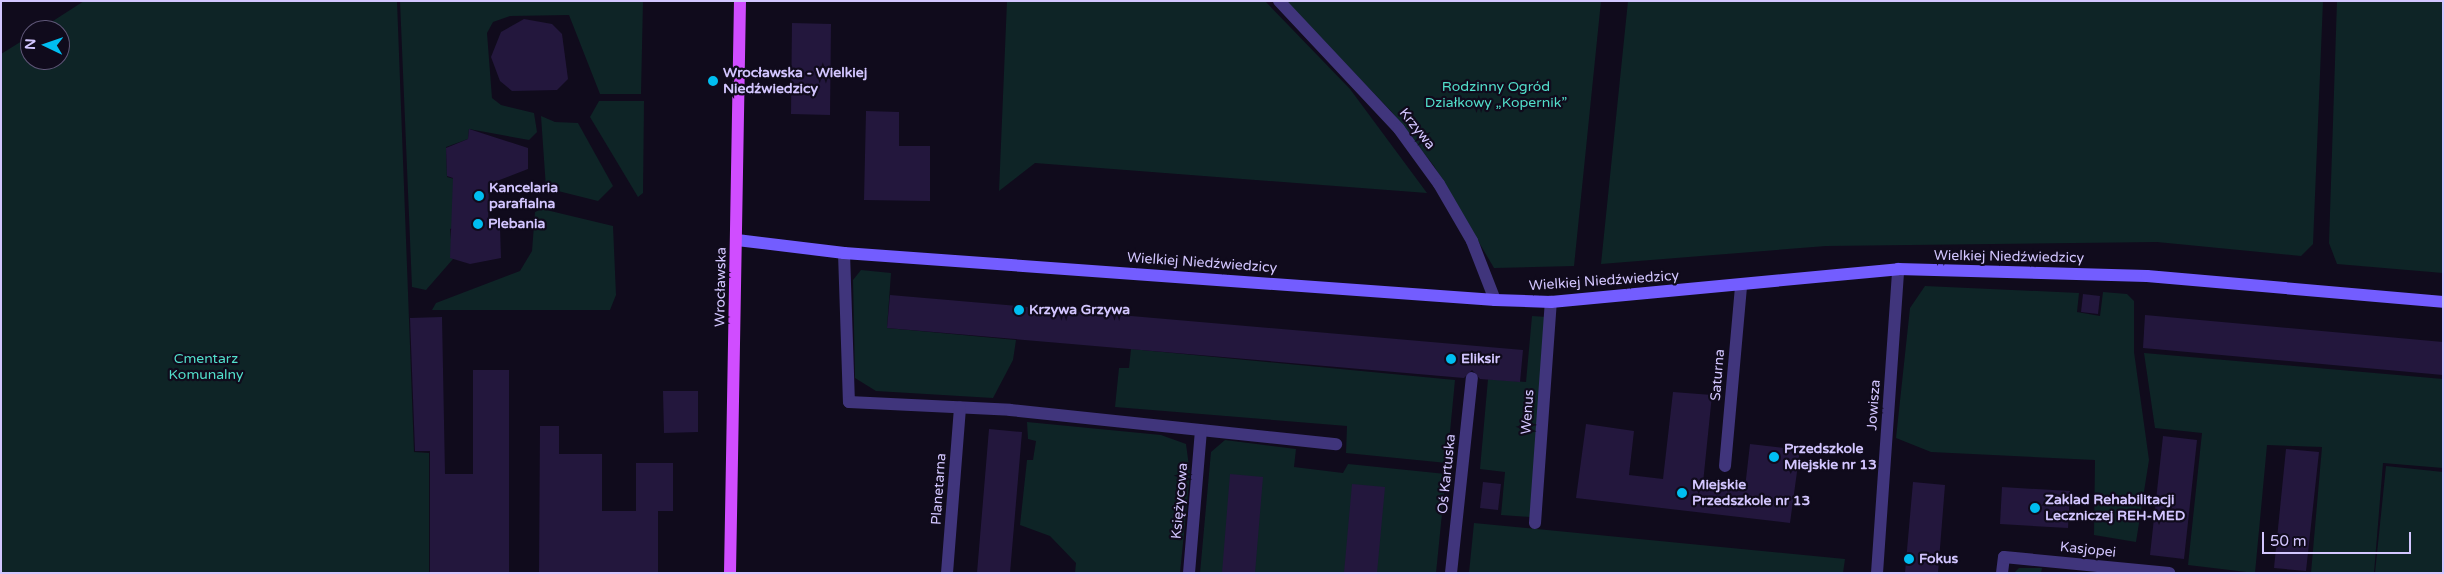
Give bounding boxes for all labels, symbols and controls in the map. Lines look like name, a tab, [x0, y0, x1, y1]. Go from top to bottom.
north arrow	[20, 20, 70, 70]
text: N	[22, 38, 39, 50]
place label: Wrocławska - Wielkiej Niedźwiedzicy	[723, 65, 867, 98]
marker: Wrocławska - Wielkiej Niedźwiedzicy	[707, 75, 719, 87]
park label: Rodzinny Ogród Działkowy „Kopernik”	[1425, 79, 1567, 111]
street label: Krzywa	[1395, 105, 1439, 153]
place label: Kancelaria parafialna	[489, 180, 558, 212]
marker: Kancelaria parafialna	[473, 190, 485, 202]
place label: Plebania	[488, 216, 545, 232]
marker: Plebania	[472, 218, 484, 230]
street label: Wrocławska	[712, 247, 730, 327]
street label: Wielkiej Niedźwiedzicy	[1934, 247, 2084, 267]
street label: Wielkiej Niedźwiedzicy	[1126, 249, 1278, 277]
street label: Wielkiej Niedźwiedzicy	[1528, 267, 1680, 295]
place label: Krzywa Grzywa	[1029, 302, 1130, 318]
marker: Krzywa Grzywa	[1013, 304, 1025, 316]
street label: Saturna	[1707, 348, 1729, 402]
park label: Cmentarz Komunalny	[168, 351, 244, 384]
place label: Eliksir	[1461, 351, 1500, 367]
marker: Eliksir	[1445, 353, 1457, 365]
street label: Jowisza	[1864, 379, 1884, 431]
street label: Wenus	[1518, 389, 1538, 435]
street label: Oś Kartuska	[1434, 433, 1460, 515]
place label: Przedszkole Miejskie nr 13	[1784, 441, 1877, 474]
marker: Przedszkole Miejskie nr 13	[1768, 451, 1780, 463]
street label: Planetarna	[928, 452, 950, 526]
street label: Księżycowa	[1168, 462, 1192, 540]
place label: Miejskie Przedszkole nr 13	[1692, 477, 1810, 510]
marker: Miejskie Przedszkole nr 13	[1676, 487, 1688, 499]
place label: Zaklad Rehabilitacji Leczniczej REH-MED	[2045, 492, 2185, 524]
marker: Zaklad Rehabilitacji Leczniczej REH-MED	[2029, 502, 2041, 514]
scale bar	[2264, 522, 2413, 554]
text: 50 m	[2270, 532, 2307, 550]
street label: Kasjopei	[2059, 539, 2117, 561]
place label: Fokus	[1919, 551, 1958, 567]
marker: Fokus	[1903, 553, 1915, 565]

